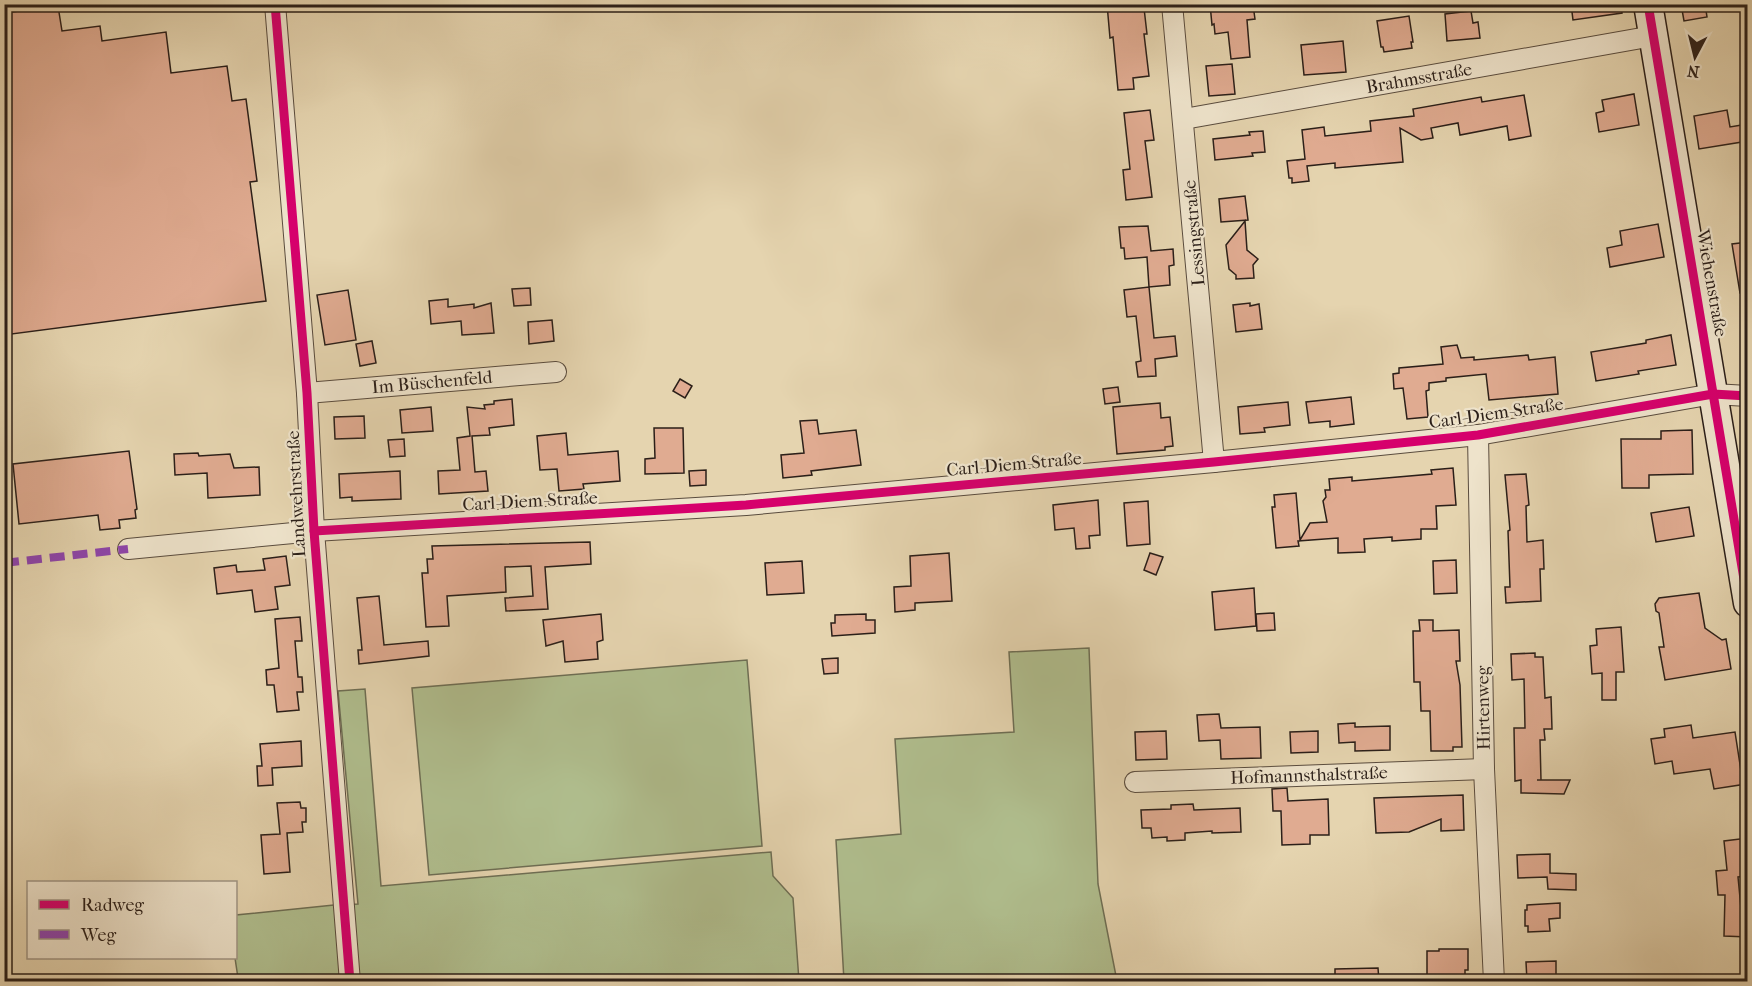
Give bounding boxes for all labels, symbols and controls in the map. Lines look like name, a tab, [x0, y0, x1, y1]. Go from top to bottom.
north arrow	[1665, 27, 1725, 87]
street label: Brahmsstraße	[1364, 59, 1474, 98]
text: N	[1685, 61, 1700, 82]
street label: Lessingstraße	[1179, 179, 1210, 287]
street label: Wiehenstraße	[1692, 227, 1731, 339]
street label: Im Büschenfeld	[371, 367, 493, 398]
street label: Carl-Diem-Straße	[1427, 394, 1565, 433]
street label: Landwehrstraße	[283, 430, 310, 558]
street label: Carl-Diem-Straße	[946, 448, 1083, 481]
street label: Carl-Diem-Straße	[462, 487, 598, 516]
street label: Hirtenweg	[1472, 665, 1495, 750]
street label: Hofmannsthalstraße	[1230, 762, 1388, 789]
legend	[27, 881, 237, 959]
text: Radweg	[81, 895, 144, 916]
text: Weg	[80, 925, 116, 946]

